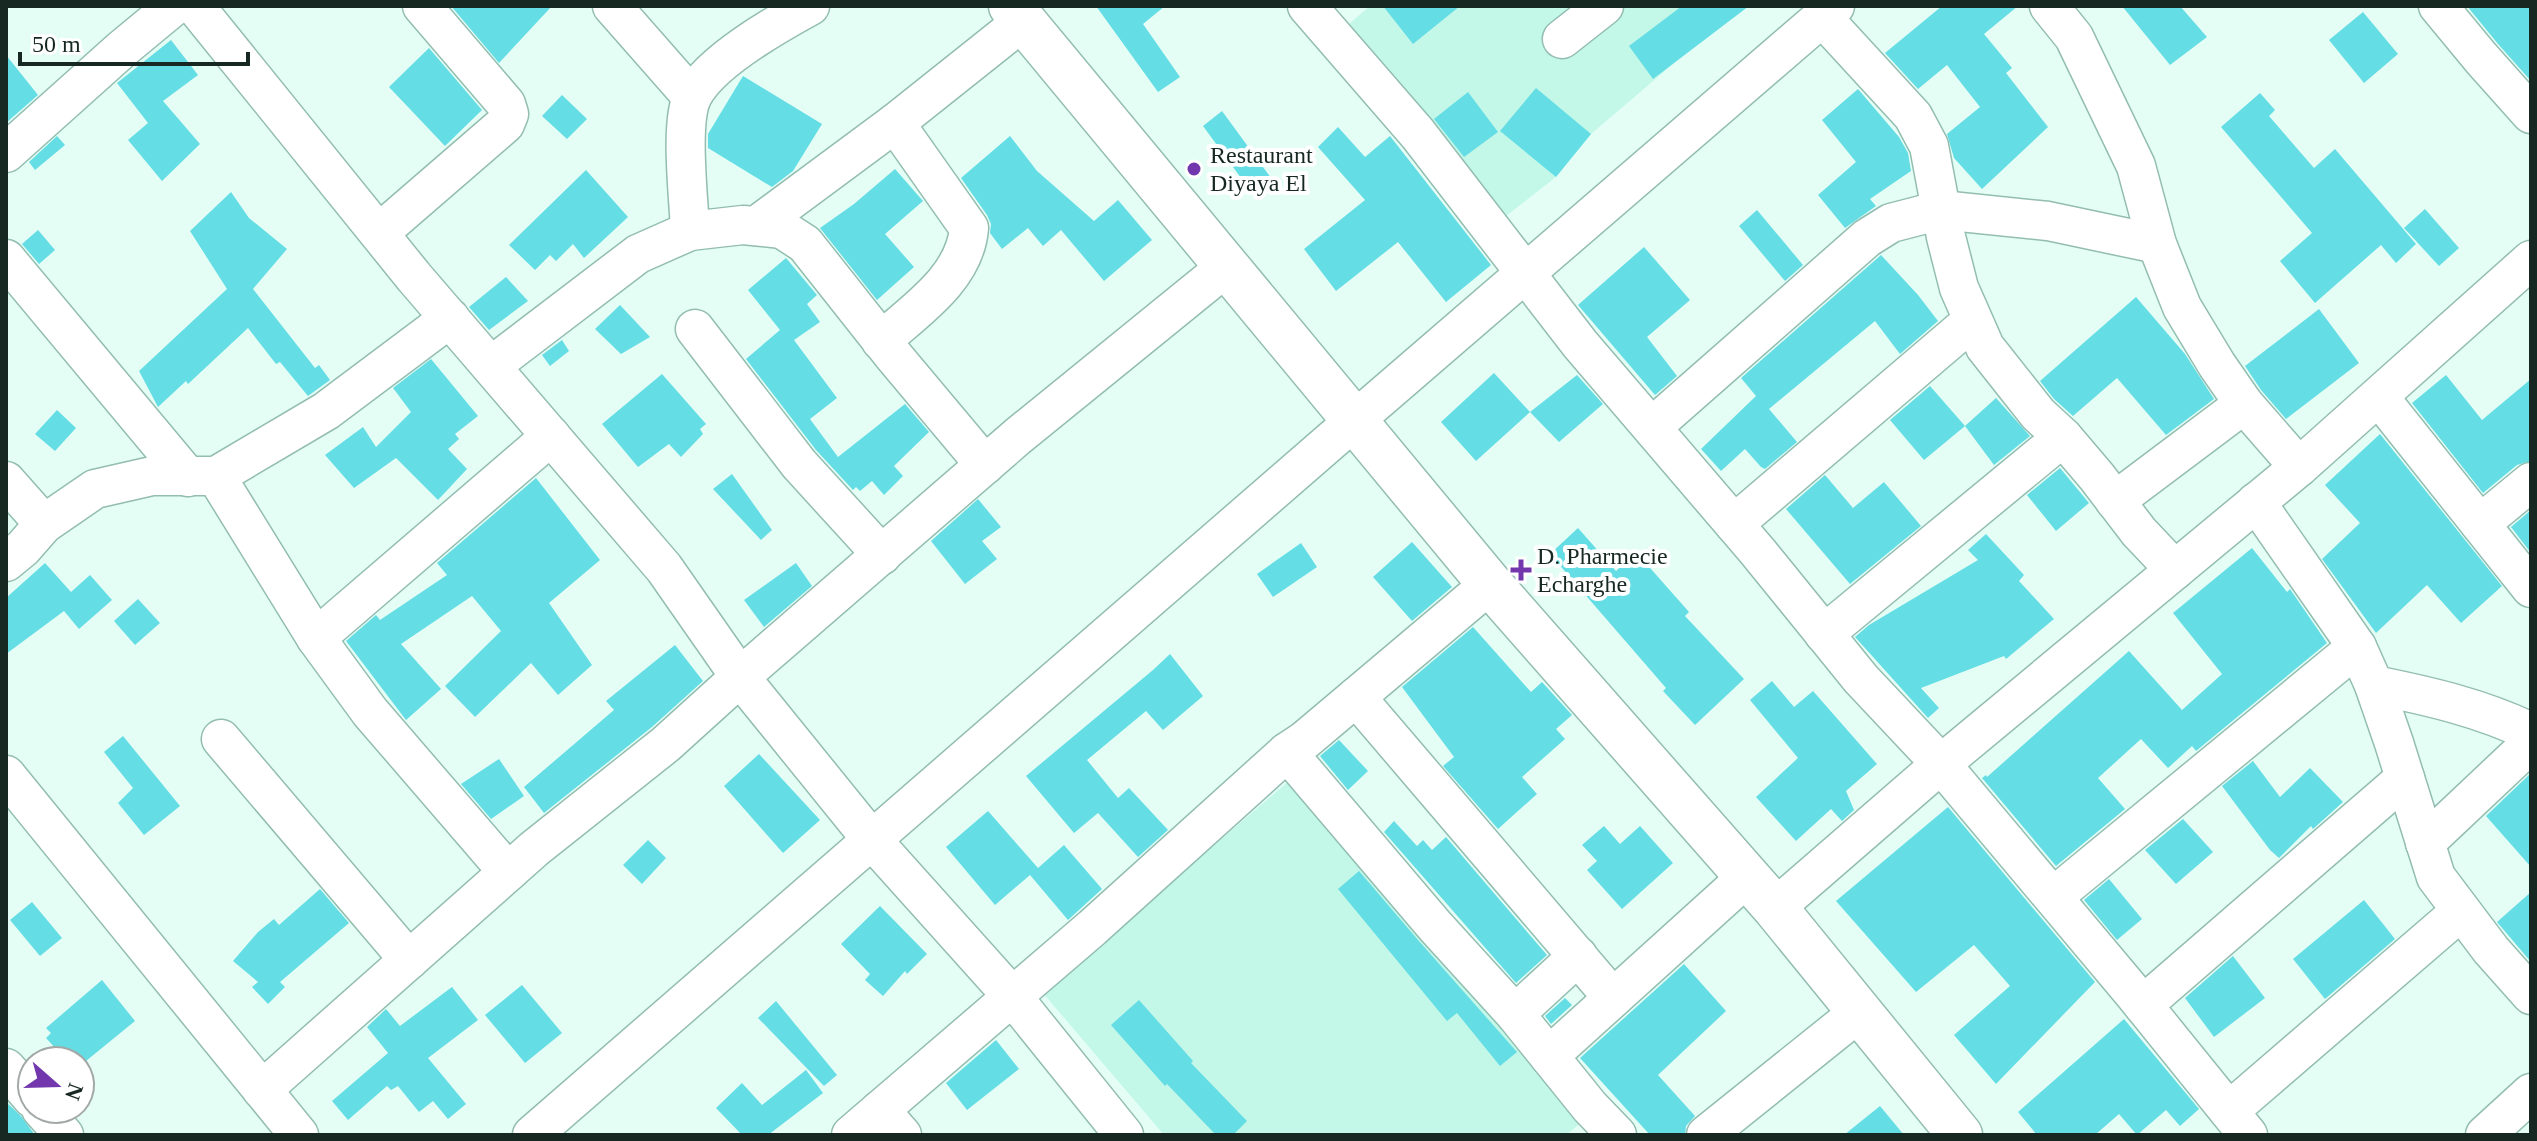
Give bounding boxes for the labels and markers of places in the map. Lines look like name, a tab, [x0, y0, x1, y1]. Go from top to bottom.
place label: Restaurant Diyaya El	[1210, 142, 1313, 196]
marker: Restaurant Diyaya El	[1185, 160, 1203, 178]
place label: D. Pharmecie Echarghe	[1537, 543, 1668, 597]
marker: D. Pharmecie Echarghe	[1512, 561, 1530, 579]

